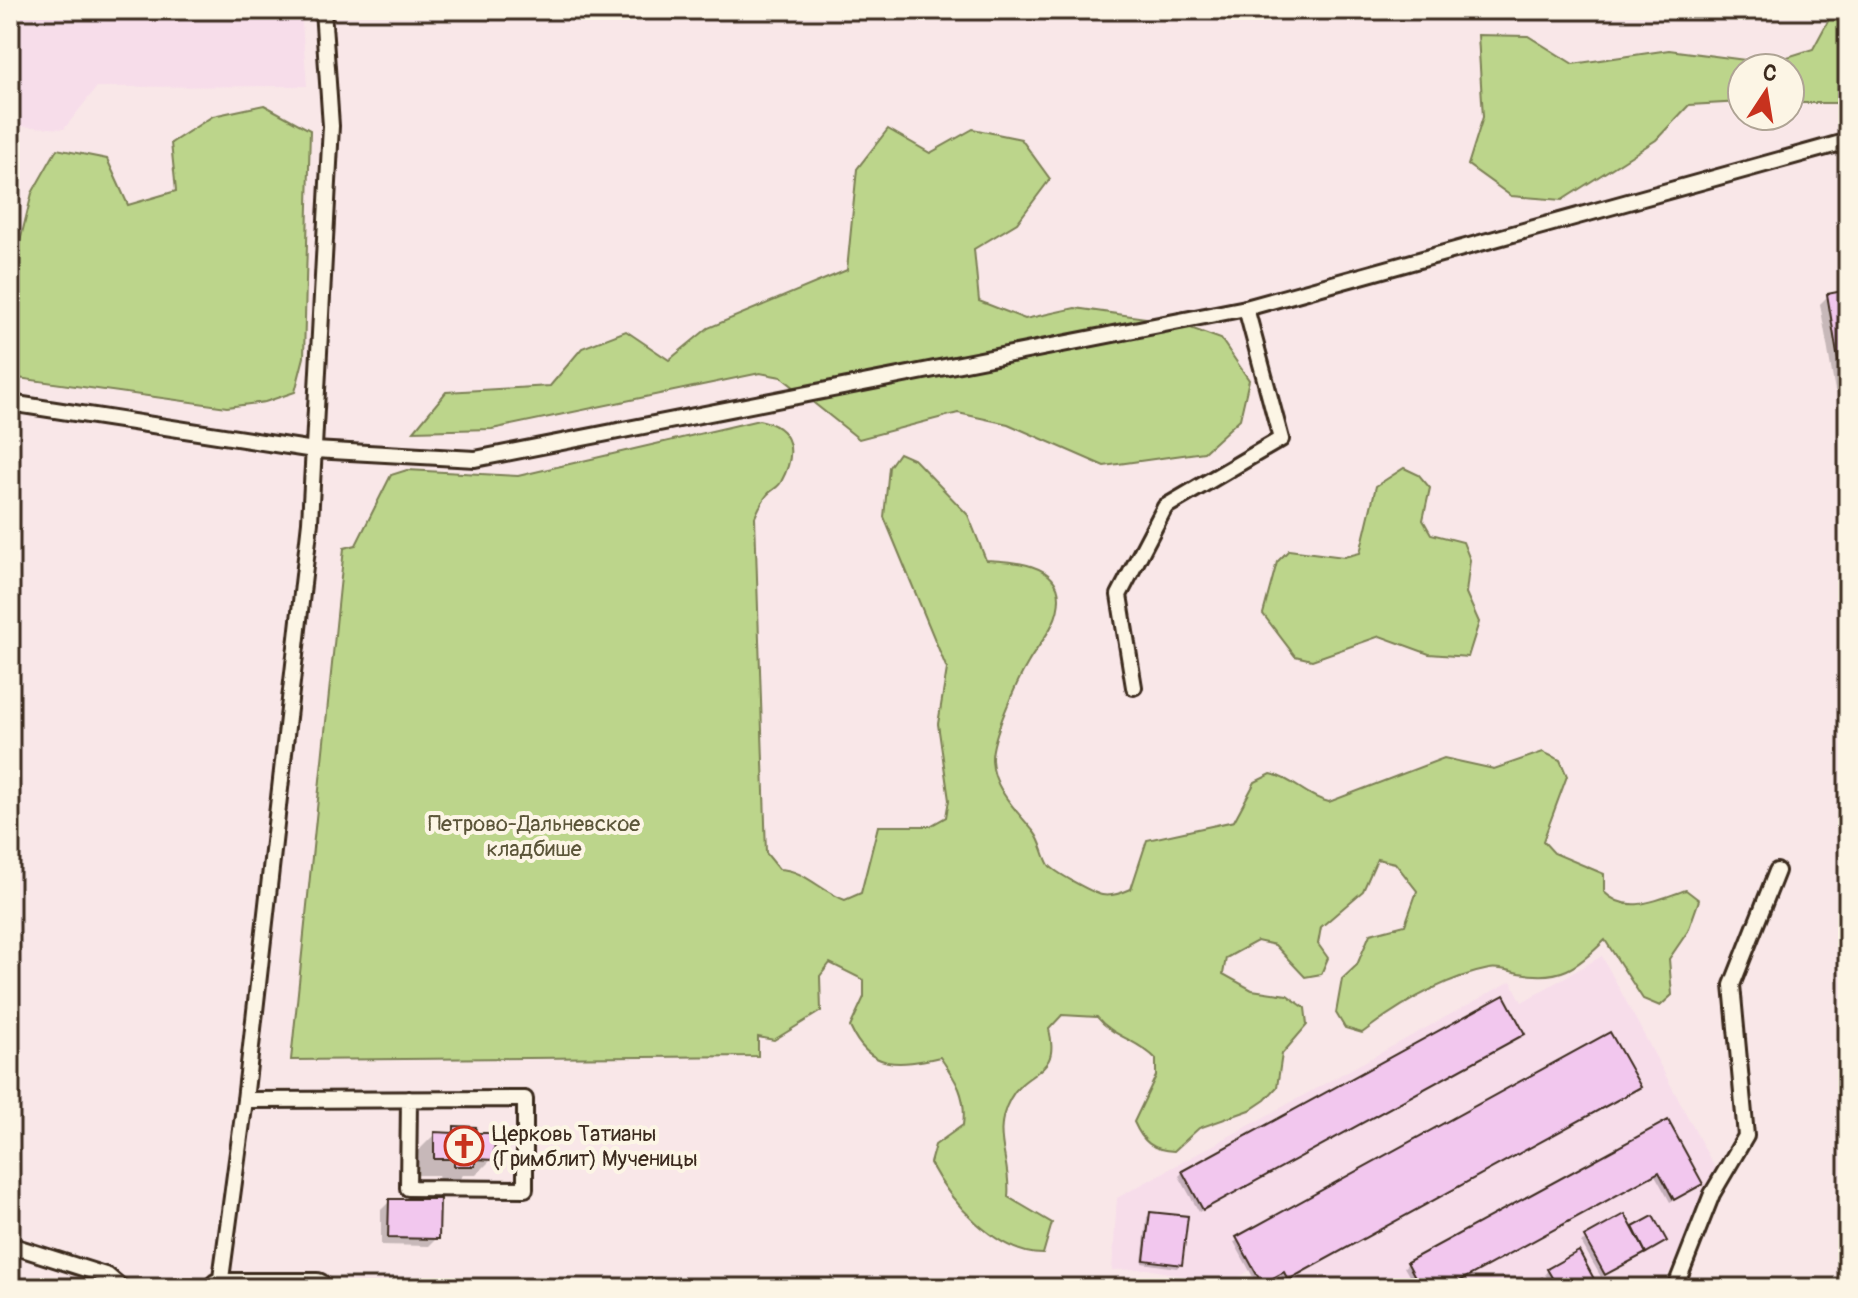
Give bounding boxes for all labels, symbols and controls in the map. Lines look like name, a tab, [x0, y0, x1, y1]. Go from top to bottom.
north arrow	[1726, 52, 1806, 132]
text: С	[1760, 58, 1780, 89]
park label: Петрово-Дальневское кладбише	[428, 810, 640, 863]
place label: Церковь Татианы (Гримблит) Мученицы	[492, 1120, 698, 1173]
church icon: Церковь Татианы (Гримблит) Мученицы	[443, 1125, 485, 1167]

